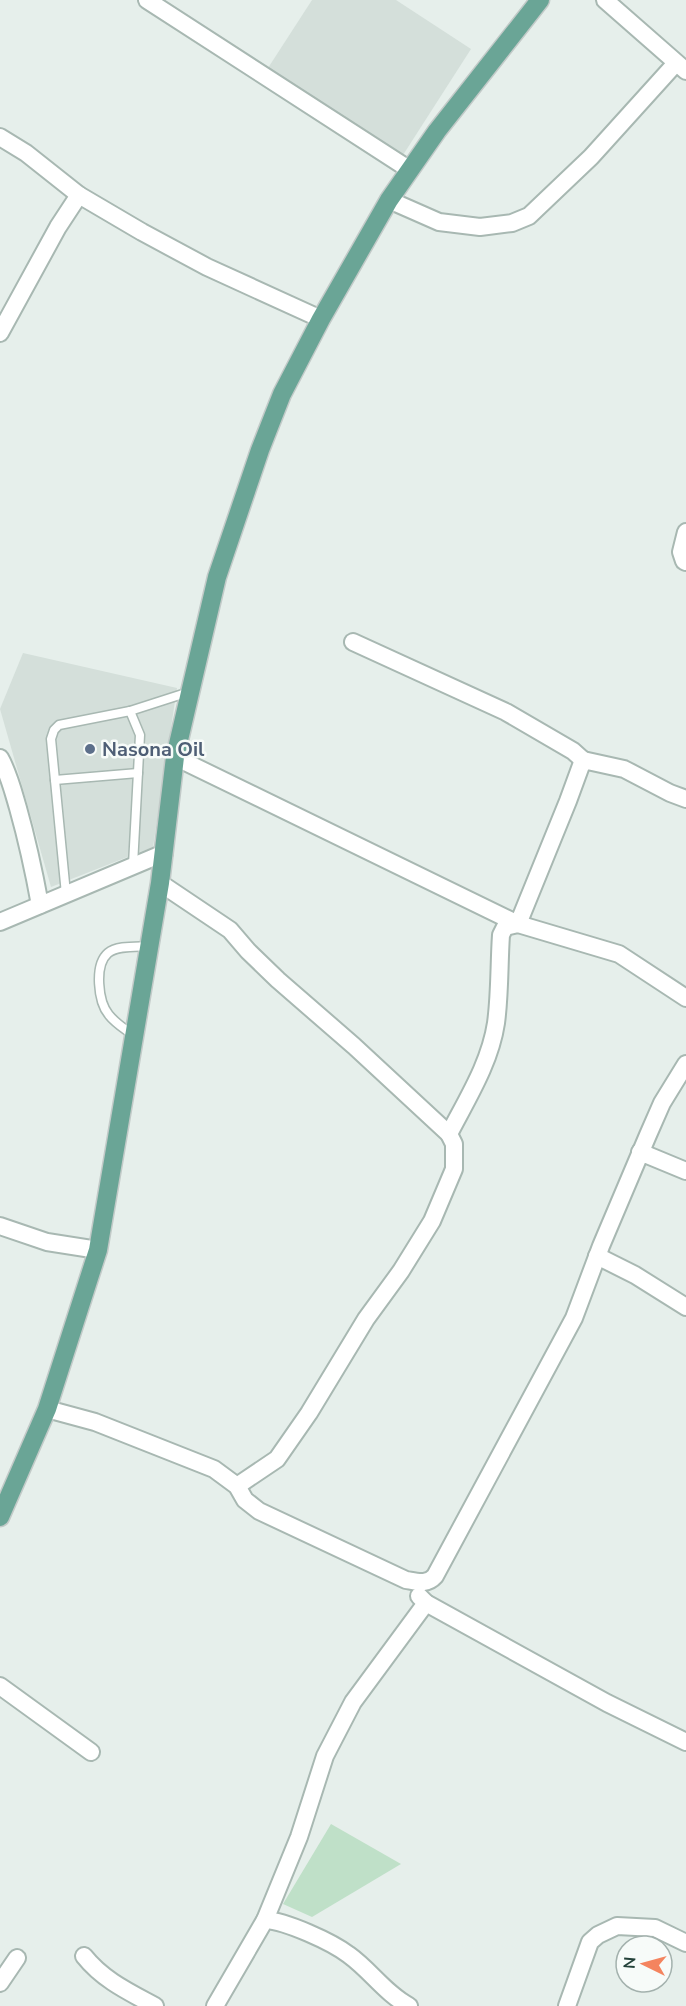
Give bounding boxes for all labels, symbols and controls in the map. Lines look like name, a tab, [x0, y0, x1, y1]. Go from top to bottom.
place label: Nasona Oil	[102, 736, 205, 763]
marker: Nasona Oil	[83, 742, 97, 756]
north arrow	[614, 1934, 674, 1994]
text: N	[619, 1956, 642, 1970]

